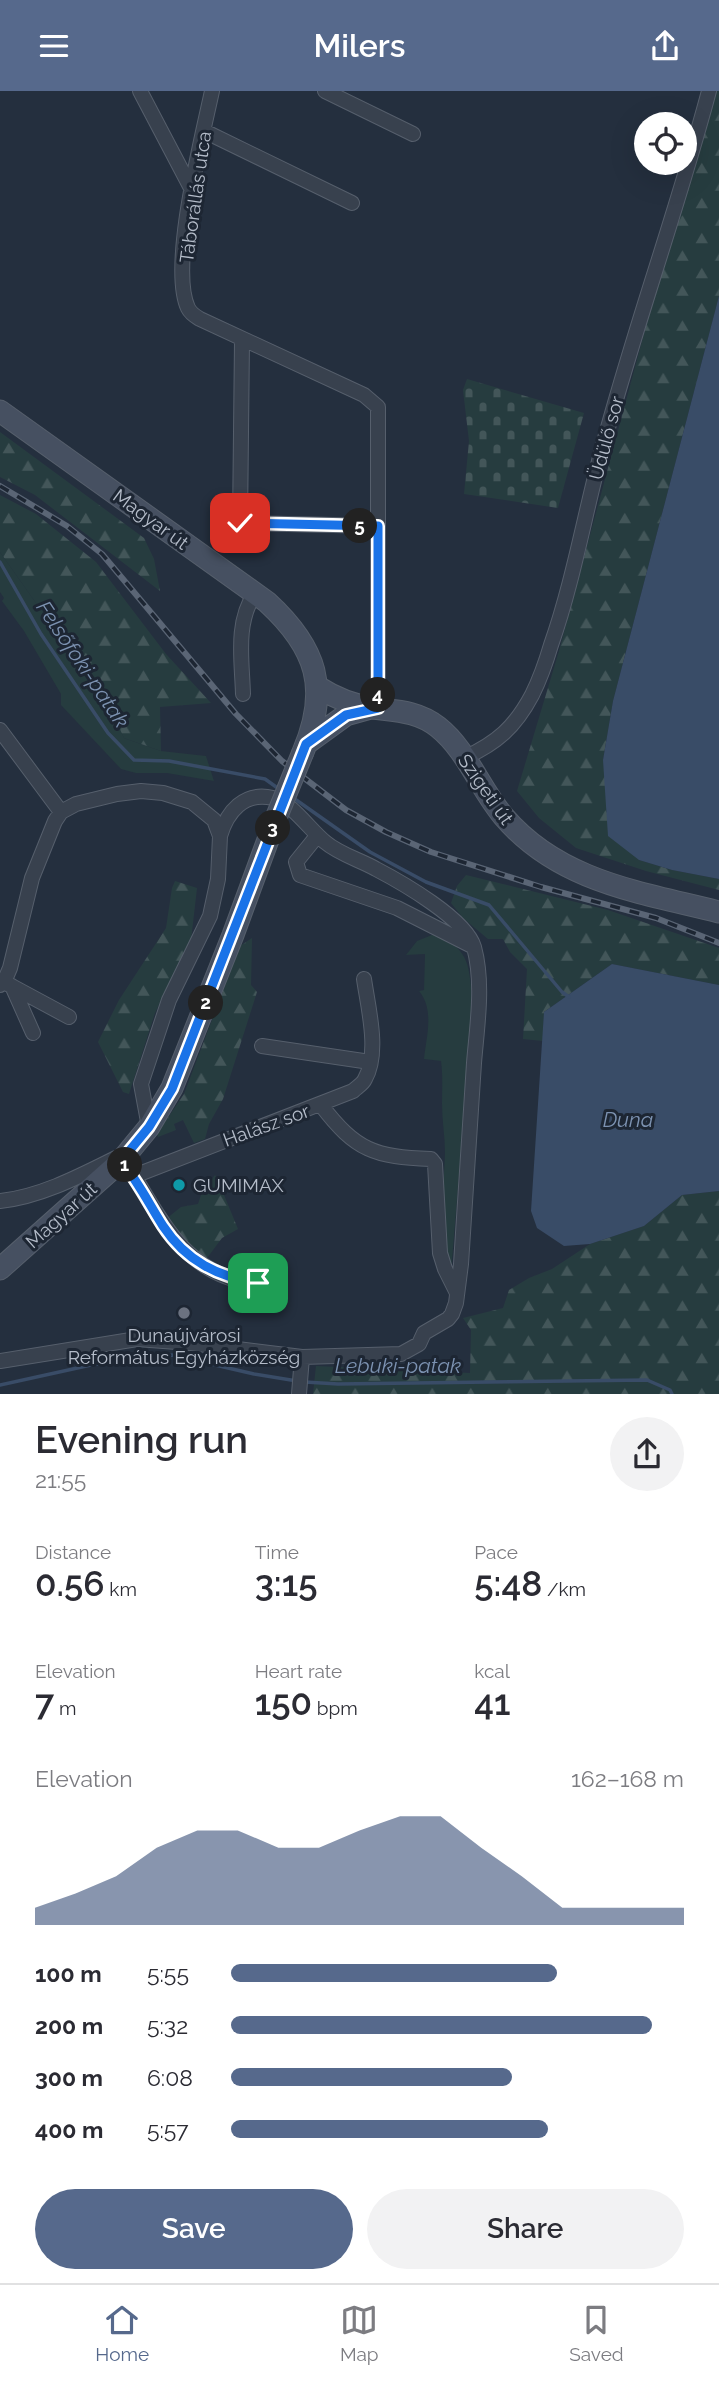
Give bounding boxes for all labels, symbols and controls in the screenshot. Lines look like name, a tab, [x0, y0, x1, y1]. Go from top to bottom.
icon: menu	[35, 27, 73, 65]
text: Milers	[314, 27, 405, 64]
icon: share	[646, 27, 684, 65]
map controls	[634, 112, 697, 175]
button: locate	[634, 112, 697, 175]
street label: Táborállás utca	[175, 130, 215, 264]
street label: Üdülő sor	[584, 393, 628, 482]
street label: Magyar út	[109, 484, 193, 554]
pin	[210, 493, 270, 553]
icon: check	[221, 504, 259, 542]
pin: 5	[342, 509, 378, 543]
text: 5	[354, 514, 365, 536]
water label: Felsőfoki-patak	[31, 596, 135, 732]
pin: 4	[360, 677, 396, 713]
text: 4	[372, 683, 383, 705]
street label: Szigeti út	[454, 750, 519, 829]
pin: 3	[256, 811, 290, 845]
text: 3	[267, 816, 278, 838]
pin: 2	[188, 985, 224, 1021]
text: 2	[200, 991, 211, 1013]
street label: Halász sor	[220, 1099, 313, 1151]
water label: Duna	[603, 1107, 653, 1132]
pin: 1	[108, 1147, 142, 1183]
text: 1	[120, 1153, 129, 1175]
place label: GUMIMAX	[193, 1174, 284, 1196]
street label: Magyar út	[21, 1177, 101, 1253]
marker: GUMIMAX	[171, 1177, 187, 1193]
pin	[228, 1253, 288, 1313]
icon: arrive	[239, 1264, 277, 1302]
marker: Dunaújvárosi Református Egyházközség	[176, 1305, 192, 1321]
place label: Dunaújvárosi Református Egyházközség	[68, 1324, 300, 1368]
water label: Lebuki-patak	[335, 1353, 461, 1378]
text: Evening run	[35, 1417, 248, 1462]
button: share	[610, 1417, 684, 1491]
text: 21:55	[35, 1466, 86, 1493]
text: Distance	[35, 1541, 111, 1563]
text: Time	[255, 1541, 299, 1563]
text: Pace	[474, 1541, 518, 1563]
text: 0.56	[35, 1563, 104, 1604]
text: 3:15	[255, 1563, 317, 1604]
text: 5:48	[474, 1563, 542, 1604]
text: km	[104, 1578, 137, 1600]
text: /km	[542, 1578, 586, 1600]
text: Elevation	[35, 1660, 116, 1682]
text: Heart rate	[255, 1660, 342, 1682]
text: kcal	[474, 1660, 510, 1682]
text: 7	[35, 1682, 54, 1723]
text: 150	[255, 1682, 312, 1723]
text: 41	[474, 1682, 511, 1723]
text: m	[54, 1697, 77, 1719]
text: bpm	[312, 1697, 358, 1719]
text: Elevation	[35, 1765, 133, 1792]
text: 162–168 m	[571, 1765, 684, 1792]
text: 100 m	[35, 1960, 102, 1987]
text: 5:55	[147, 1960, 189, 1987]
text: 200 m	[35, 2012, 103, 2039]
text: 5:32	[147, 2012, 188, 2039]
text: 300 m	[35, 2064, 103, 2091]
text: 6:08	[147, 2064, 193, 2091]
text: 400 m	[35, 2116, 103, 2143]
text: 5:57	[147, 2116, 189, 2143]
button: Save	[35, 2189, 353, 2269]
button: Share	[367, 2189, 684, 2269]
tab: Home	[95, 2301, 149, 2365]
tab: Map	[340, 2301, 379, 2365]
tab: Saved	[569, 2301, 624, 2365]

